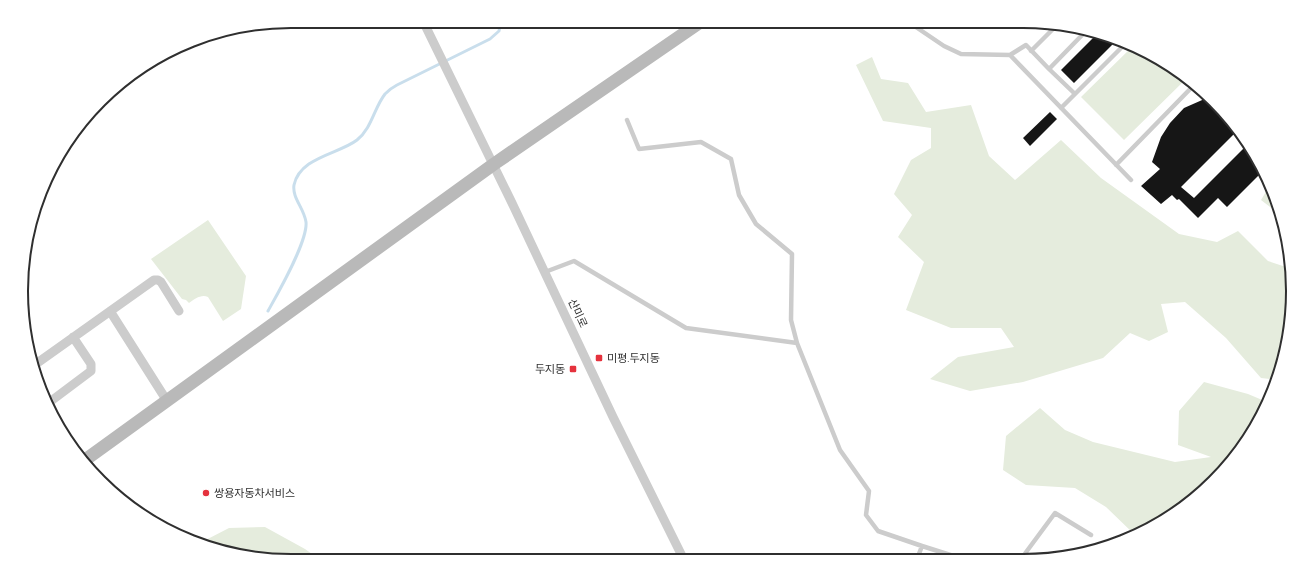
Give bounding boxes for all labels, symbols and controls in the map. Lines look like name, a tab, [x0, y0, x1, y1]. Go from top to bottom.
street label: 산미로	[565, 296, 591, 330]
place label: 미평.두지동	[607, 351, 660, 365]
marker: 미평.두지동	[594, 353, 604, 363]
place label: 두지동	[535, 362, 565, 376]
marker: 두지동	[568, 364, 578, 374]
place label: 쌍용자동차서비스	[214, 486, 295, 500]
marker: 쌍용자동차서비스	[201, 488, 211, 498]

